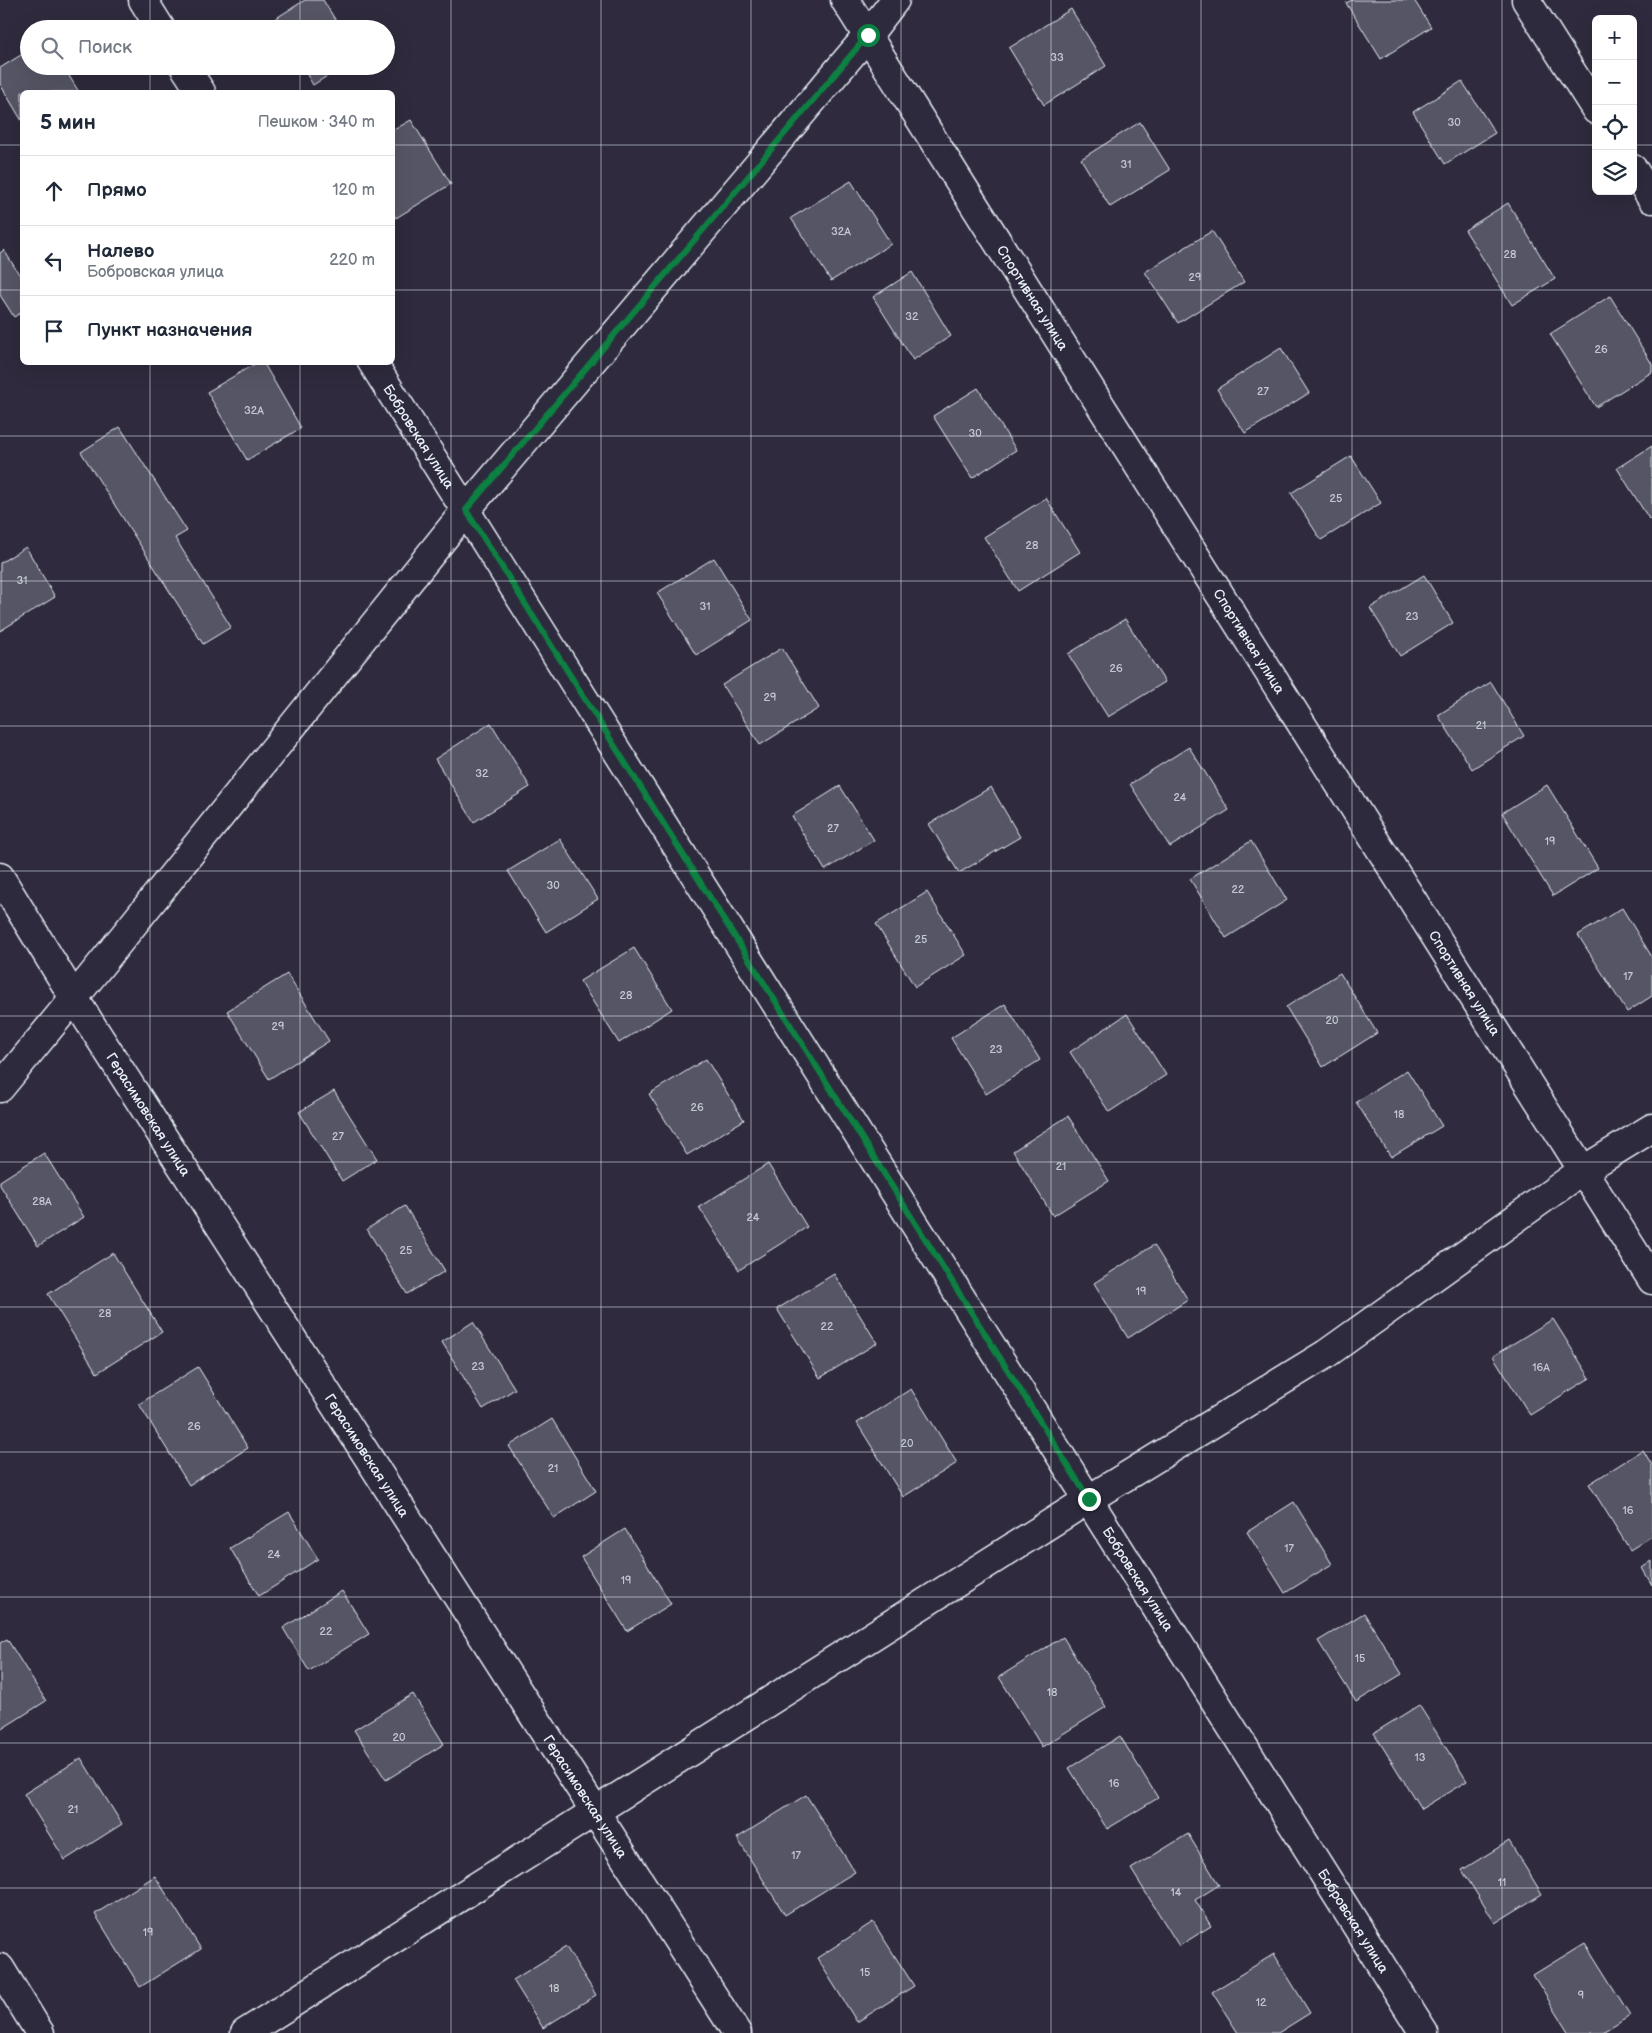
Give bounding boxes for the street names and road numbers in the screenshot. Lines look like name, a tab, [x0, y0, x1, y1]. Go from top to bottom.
street label: Спортивная улица	[993, 242, 1072, 354]
street label: Бобровская улица	[380, 381, 458, 492]
street label: Спортивная улица	[1210, 586, 1289, 697]
street label: Спортивная улица	[1425, 927, 1504, 1039]
street label: Герасимовская улица	[103, 1050, 195, 1180]
street label: Герасимовская улица	[321, 1391, 413, 1521]
street label: Бобровская улица	[1099, 1524, 1178, 1635]
street label: Герасимовская улица	[540, 1732, 632, 1862]
street label: Бобровская улица	[1314, 1866, 1393, 1977]

